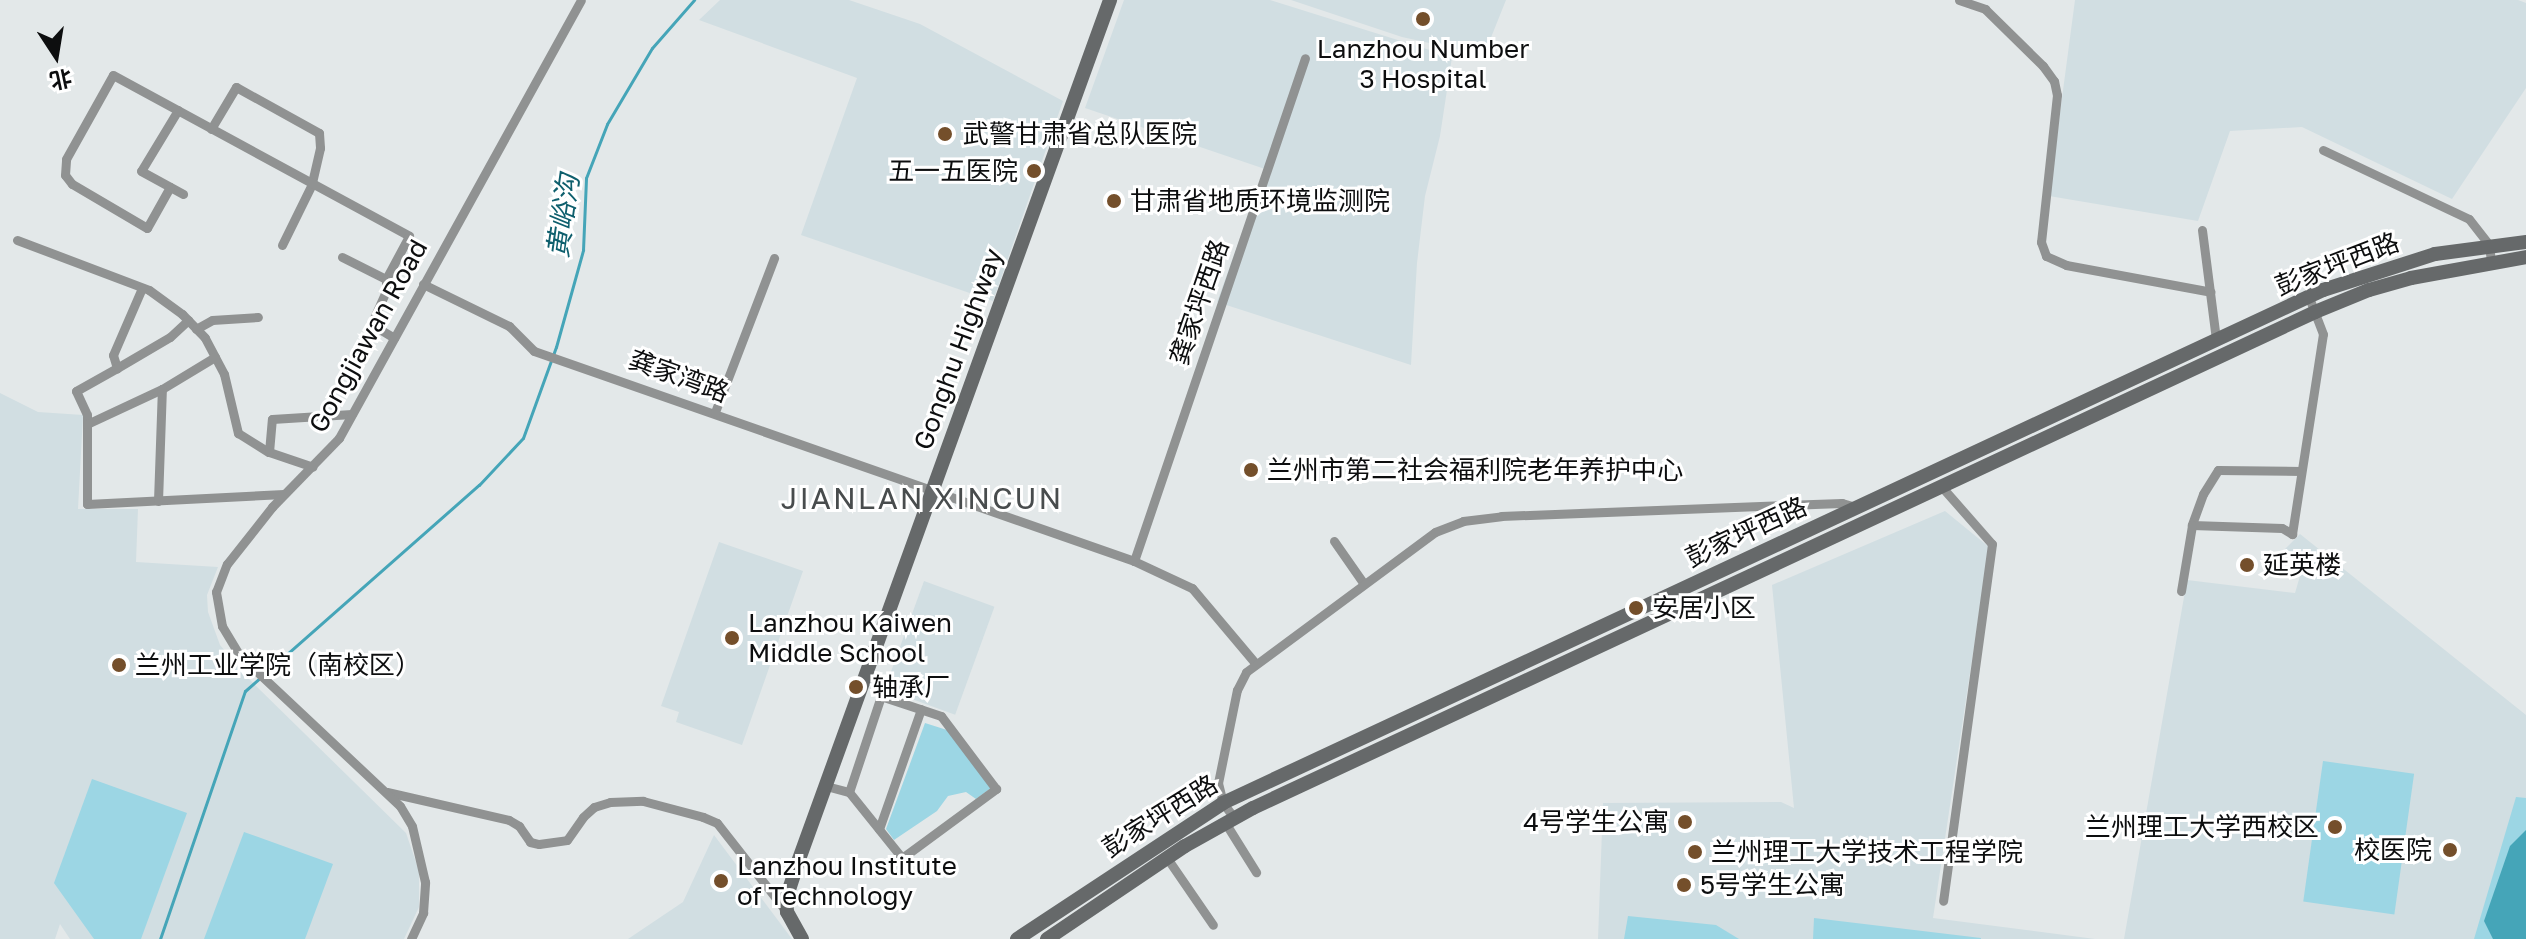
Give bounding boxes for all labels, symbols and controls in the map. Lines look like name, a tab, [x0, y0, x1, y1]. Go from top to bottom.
marker: Lanzhou Number 3 Hospital	[1412, 8, 1434, 30]
north arrow	[16, 16, 96, 96]
place label: Lanzhou Number 3 Hospital	[1317, 33, 1529, 94]
text: 北	[48, 64, 75, 95]
place label: 武警甘肃省总队医院	[963, 118, 1197, 150]
marker: 武警甘肃省总队医院	[934, 123, 956, 145]
place label: 五一五医院	[888, 155, 1018, 187]
marker: 五一五医院	[1025, 162, 1043, 180]
water label: 黄峪沟	[541, 172, 585, 260]
place label: 甘肃省地质环境监测院	[1130, 185, 1390, 217]
marker: 甘肃省地质环境监测院	[1105, 192, 1123, 210]
street label: 彭家坪西路	[2271, 226, 2403, 302]
street label: Gongjiawan Road	[302, 234, 434, 438]
street label: 龚家坪西路	[1163, 235, 1235, 369]
street label: Gonghu Highway	[907, 244, 1009, 454]
street label: 龚家湾路	[625, 344, 733, 408]
place label: 兰州市第二社会福利院老年养护中心	[1267, 454, 1683, 486]
marker: 兰州市第二社会福利院老年养护中心	[1242, 461, 1260, 479]
district label: JIANLAN XINCUN	[781, 480, 1063, 516]
street label: 彭家坪西路	[1680, 490, 1812, 574]
place label: 延英楼	[2263, 549, 2341, 581]
marker: 延英楼	[2238, 556, 2256, 574]
place label: 安居小区	[1652, 592, 1756, 624]
marker: 安居小区	[1627, 599, 1645, 617]
place label: Lanzhou Kaiwen Middle School	[748, 607, 952, 668]
marker: Lanzhou Kaiwen Middle School	[723, 629, 741, 647]
place label: 兰州工业学院（南校区）	[135, 649, 421, 681]
marker: 兰州工业学院（南校区）	[110, 656, 128, 674]
place label: 轴承厂	[872, 671, 950, 703]
marker: 轴承厂	[847, 678, 865, 696]
street label: 彭家坪西路	[1097, 768, 1223, 864]
place label: 4号学生公寓	[1523, 806, 1669, 838]
place label: 兰州理工大学西校区	[2085, 811, 2319, 843]
marker: 4号学生公寓	[1676, 813, 1694, 831]
marker: 兰州理工大学西校区	[2326, 818, 2344, 836]
place label: 校医院	[2354, 834, 2432, 866]
place label: 兰州理工大学技术工程学院	[1711, 836, 2023, 868]
marker: 校医院	[2439, 839, 2461, 861]
marker: 兰州理工大学技术工程学院	[1686, 843, 1704, 861]
place label: Lanzhou Institute of Technology	[737, 850, 957, 912]
place label: 5号学生公寓	[1700, 869, 1845, 901]
marker: Lanzhou Institute of Technology	[712, 872, 730, 890]
marker: 5号学生公寓	[1675, 876, 1693, 894]

